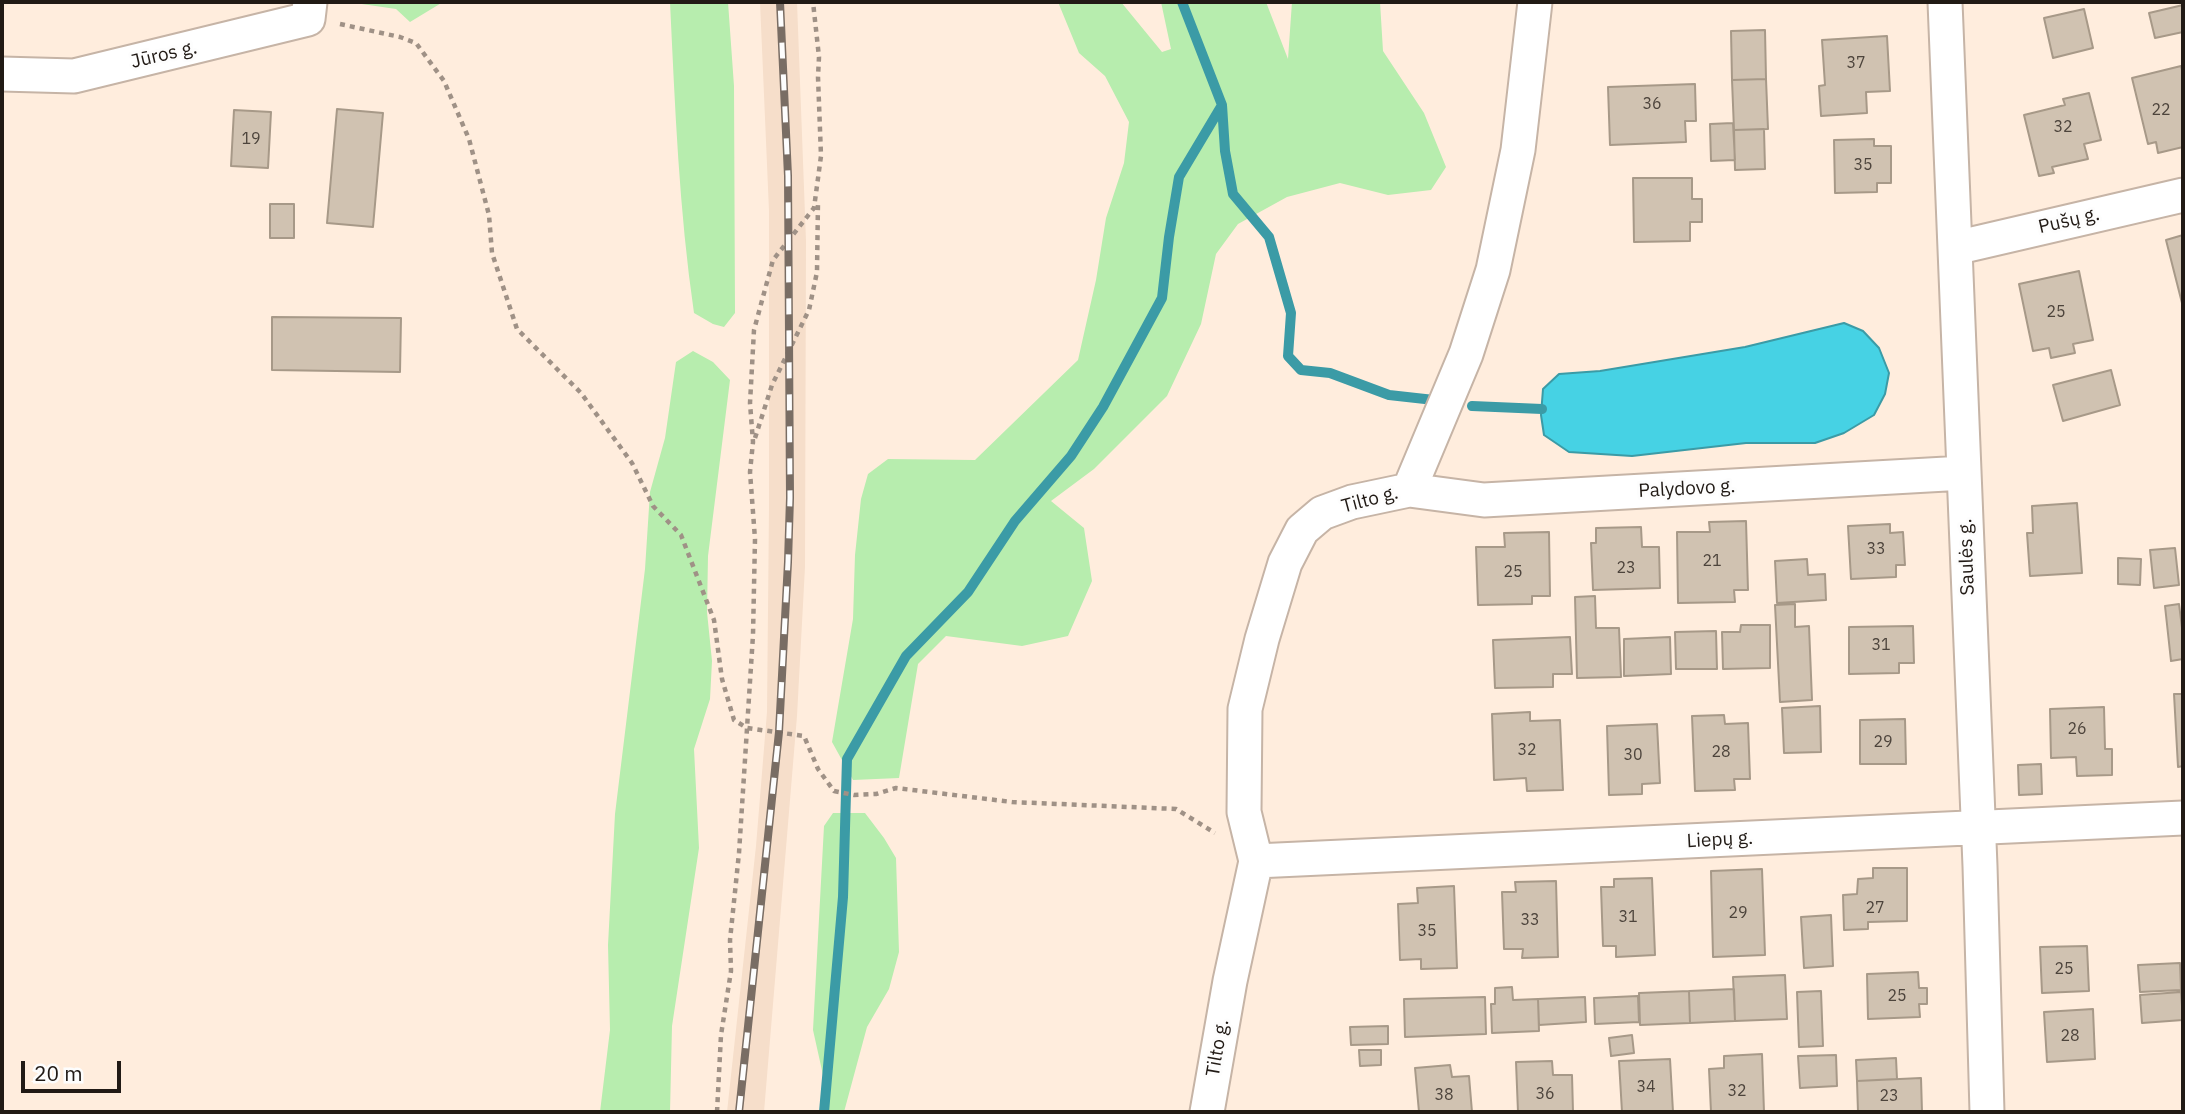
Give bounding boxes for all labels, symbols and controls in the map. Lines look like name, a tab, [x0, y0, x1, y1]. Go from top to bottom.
street label: Jūros g.	[129, 36, 199, 74]
house number: 37	[1846, 53, 1866, 73]
house number: 36	[1642, 94, 1662, 114]
house number: 22	[2151, 100, 2171, 120]
house number: 32	[2053, 117, 2073, 137]
house number: 19	[241, 129, 261, 149]
house number: 35	[1853, 155, 1873, 175]
street label: Pušų g.	[2036, 203, 2102, 239]
house number: 25	[2046, 302, 2066, 322]
street label: Palydovo g.	[1638, 475, 1736, 503]
street label: Tilto g.	[1339, 482, 1401, 518]
street label: Saulės g.	[1954, 518, 1980, 596]
house number: 33	[1866, 539, 1886, 559]
house number: 21	[1702, 551, 1722, 571]
house number: 23	[1616, 558, 1636, 578]
house number: 25	[1503, 562, 1523, 582]
house number: 31	[1871, 635, 1891, 655]
house number: 26	[2067, 719, 2087, 739]
house number: 29	[1873, 732, 1893, 752]
house number: 32	[1517, 740, 1537, 760]
house number: 28	[1711, 742, 1731, 762]
house number: 30	[1623, 745, 1643, 765]
street label: Liepų g.	[1686, 827, 1754, 853]
house number: 27	[1865, 898, 1885, 918]
house number: 29	[1728, 903, 1748, 923]
house number: 31	[1618, 907, 1638, 927]
house number: 33	[1520, 910, 1540, 930]
house number: 35	[1417, 921, 1437, 941]
house number: 25	[2054, 959, 2074, 979]
house number: 25	[1887, 986, 1907, 1006]
street label: Tilto g.	[1202, 1018, 1234, 1078]
house number: 28	[2060, 1026, 2080, 1046]
scale bar	[24, 1048, 124, 1092]
text: 20 m	[34, 1059, 83, 1087]
house number: 34	[1636, 1077, 1656, 1097]
house number: 32	[1727, 1081, 1747, 1101]
house number: 36	[1535, 1084, 1555, 1104]
house number: 38	[1434, 1085, 1454, 1105]
house number: 23	[1879, 1086, 1899, 1106]

